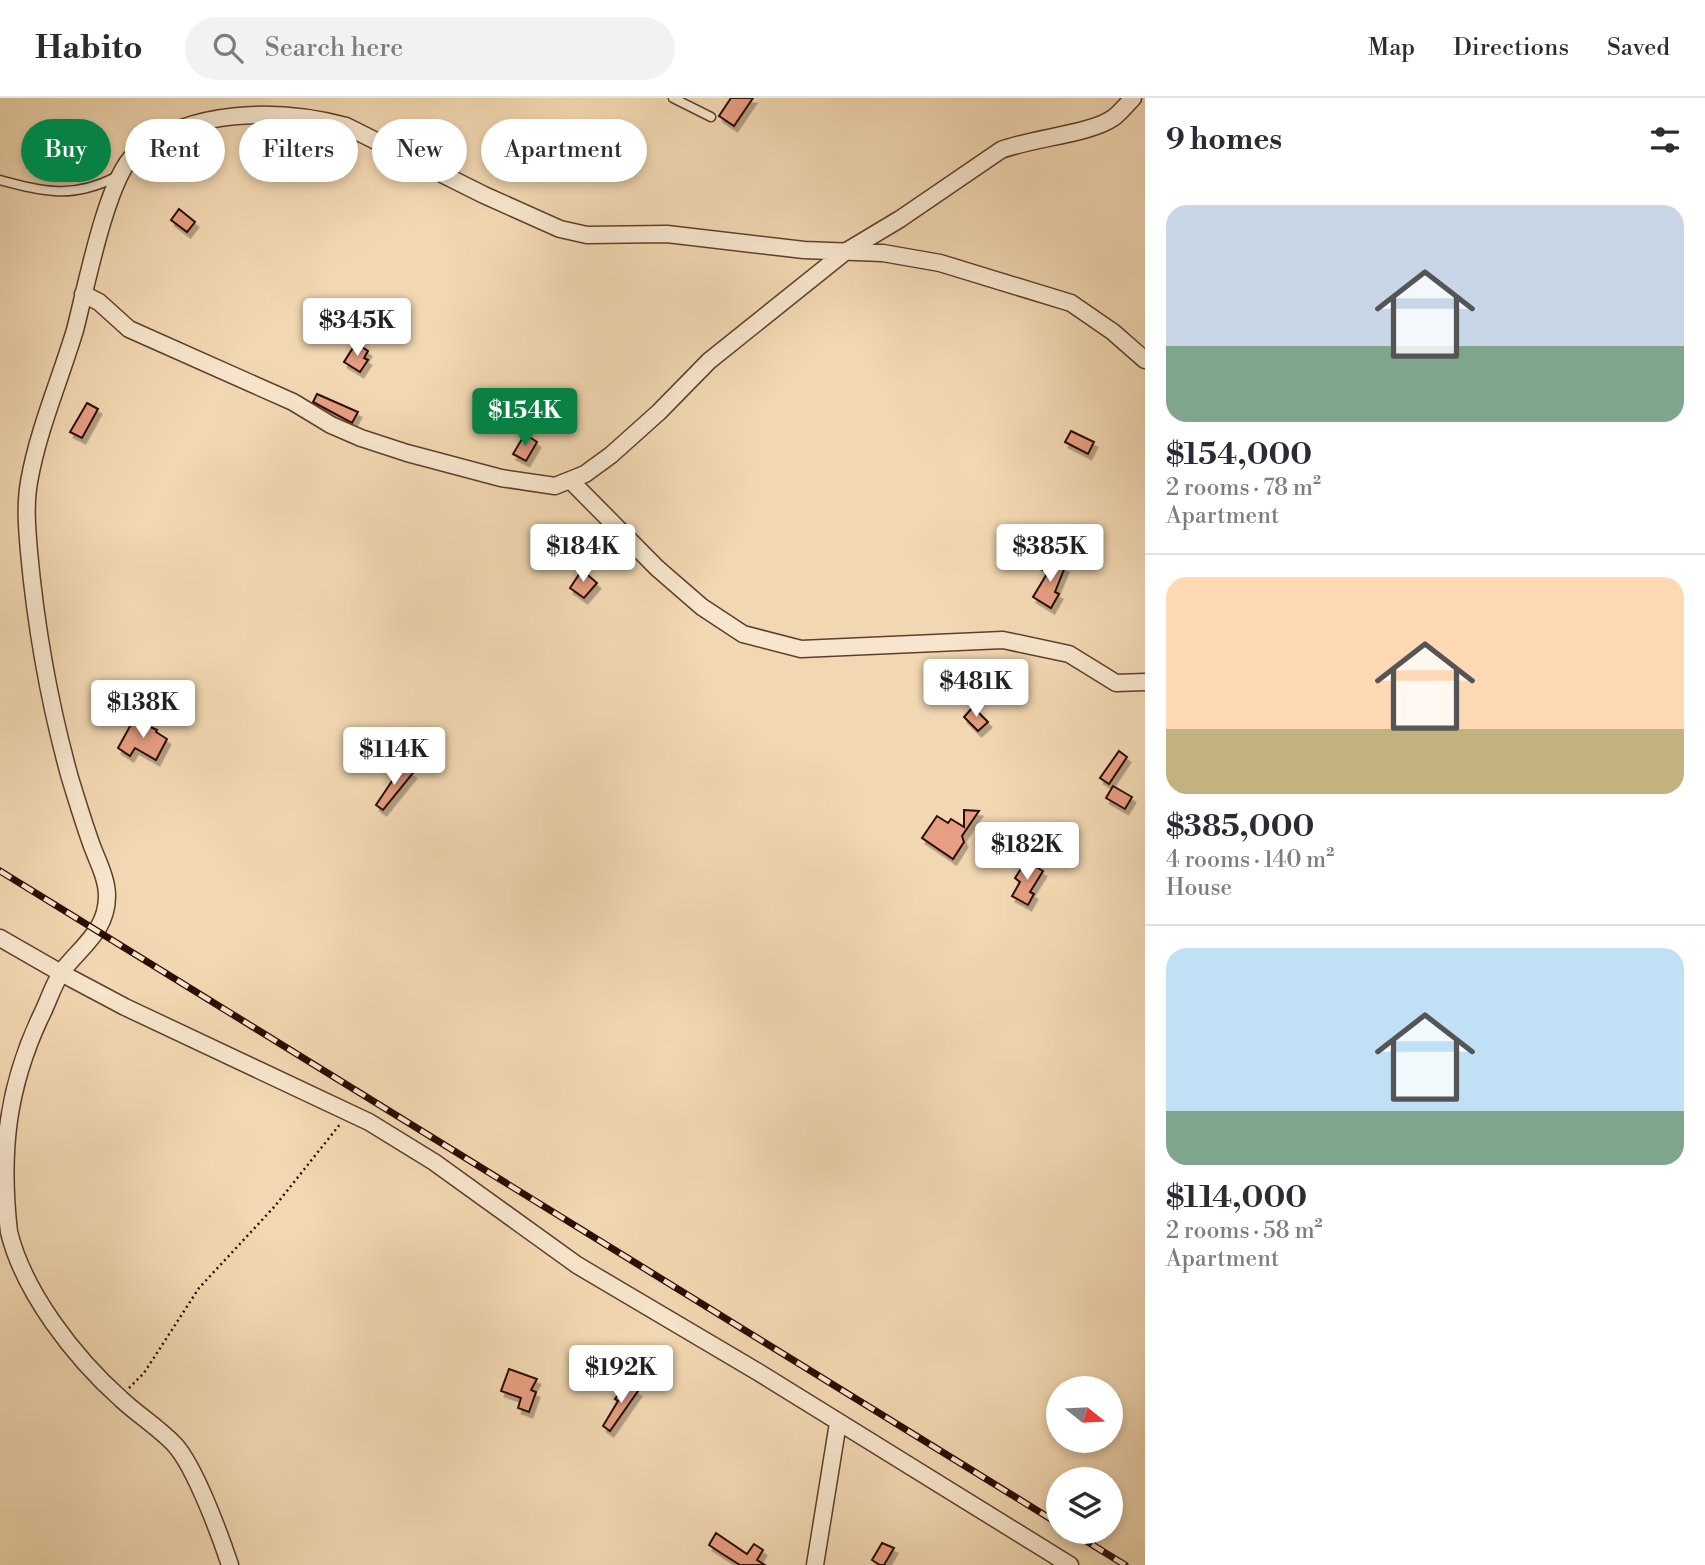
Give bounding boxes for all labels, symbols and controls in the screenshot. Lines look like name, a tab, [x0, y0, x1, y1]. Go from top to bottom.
search box	[185, 17, 675, 80]
text: Habito	[35, 28, 143, 69]
icon: search	[209, 29, 247, 67]
text: Search here	[265, 32, 404, 64]
text: Map	[1368, 33, 1415, 63]
text: Directions	[1453, 33, 1569, 63]
text: Saved	[1607, 33, 1670, 63]
chip: Buy	[21, 119, 111, 182]
chip: Rent	[125, 119, 225, 182]
chip: Filters	[239, 119, 358, 182]
chip: New	[372, 119, 467, 182]
chip: Apartment	[481, 119, 647, 182]
text: 9 homes	[1166, 121, 1282, 159]
icon: filters	[1646, 121, 1684, 159]
icon: home	[1362, 251, 1488, 377]
pin: $345K	[308, 299, 406, 358]
text: $345K	[319, 307, 395, 335]
pin: $154K	[476, 388, 574, 448]
text: $154K	[488, 397, 562, 425]
text: $154,000	[1166, 436, 1312, 474]
text: 2 rooms · 78 m²	[1166, 474, 1321, 502]
text: Apartment	[1166, 502, 1279, 530]
pin: $184K	[534, 524, 632, 584]
pin: $385K	[1001, 524, 1099, 584]
text: $184K	[546, 533, 620, 561]
text: $385K	[1012, 533, 1088, 561]
icon: home	[1362, 623, 1488, 749]
pin: $481K	[927, 660, 1025, 719]
text: $481K	[939, 668, 1013, 696]
pin: $138K	[94, 680, 192, 740]
text: $138K	[107, 689, 179, 717]
pin: $114K	[345, 728, 443, 787]
text: $114K	[359, 736, 429, 764]
text: $385,000	[1166, 808, 1314, 846]
pin: $182K	[978, 822, 1076, 882]
text: $182K	[991, 831, 1063, 859]
text: 4 rooms · 140 m²	[1166, 846, 1334, 874]
text: House	[1166, 874, 1232, 902]
icon: home	[1362, 994, 1488, 1120]
text: $114,000	[1166, 1179, 1307, 1217]
text: 2 rooms · 58 m²	[1166, 1217, 1323, 1245]
text: Apartment	[1166, 1245, 1279, 1273]
pin: $192K	[572, 1346, 670, 1405]
text: $192K	[585, 1354, 657, 1382]
north arrow	[1046, 1376, 1124, 1452]
map controls	[1046, 1376, 1123, 1544]
button: layers	[1046, 1467, 1123, 1544]

